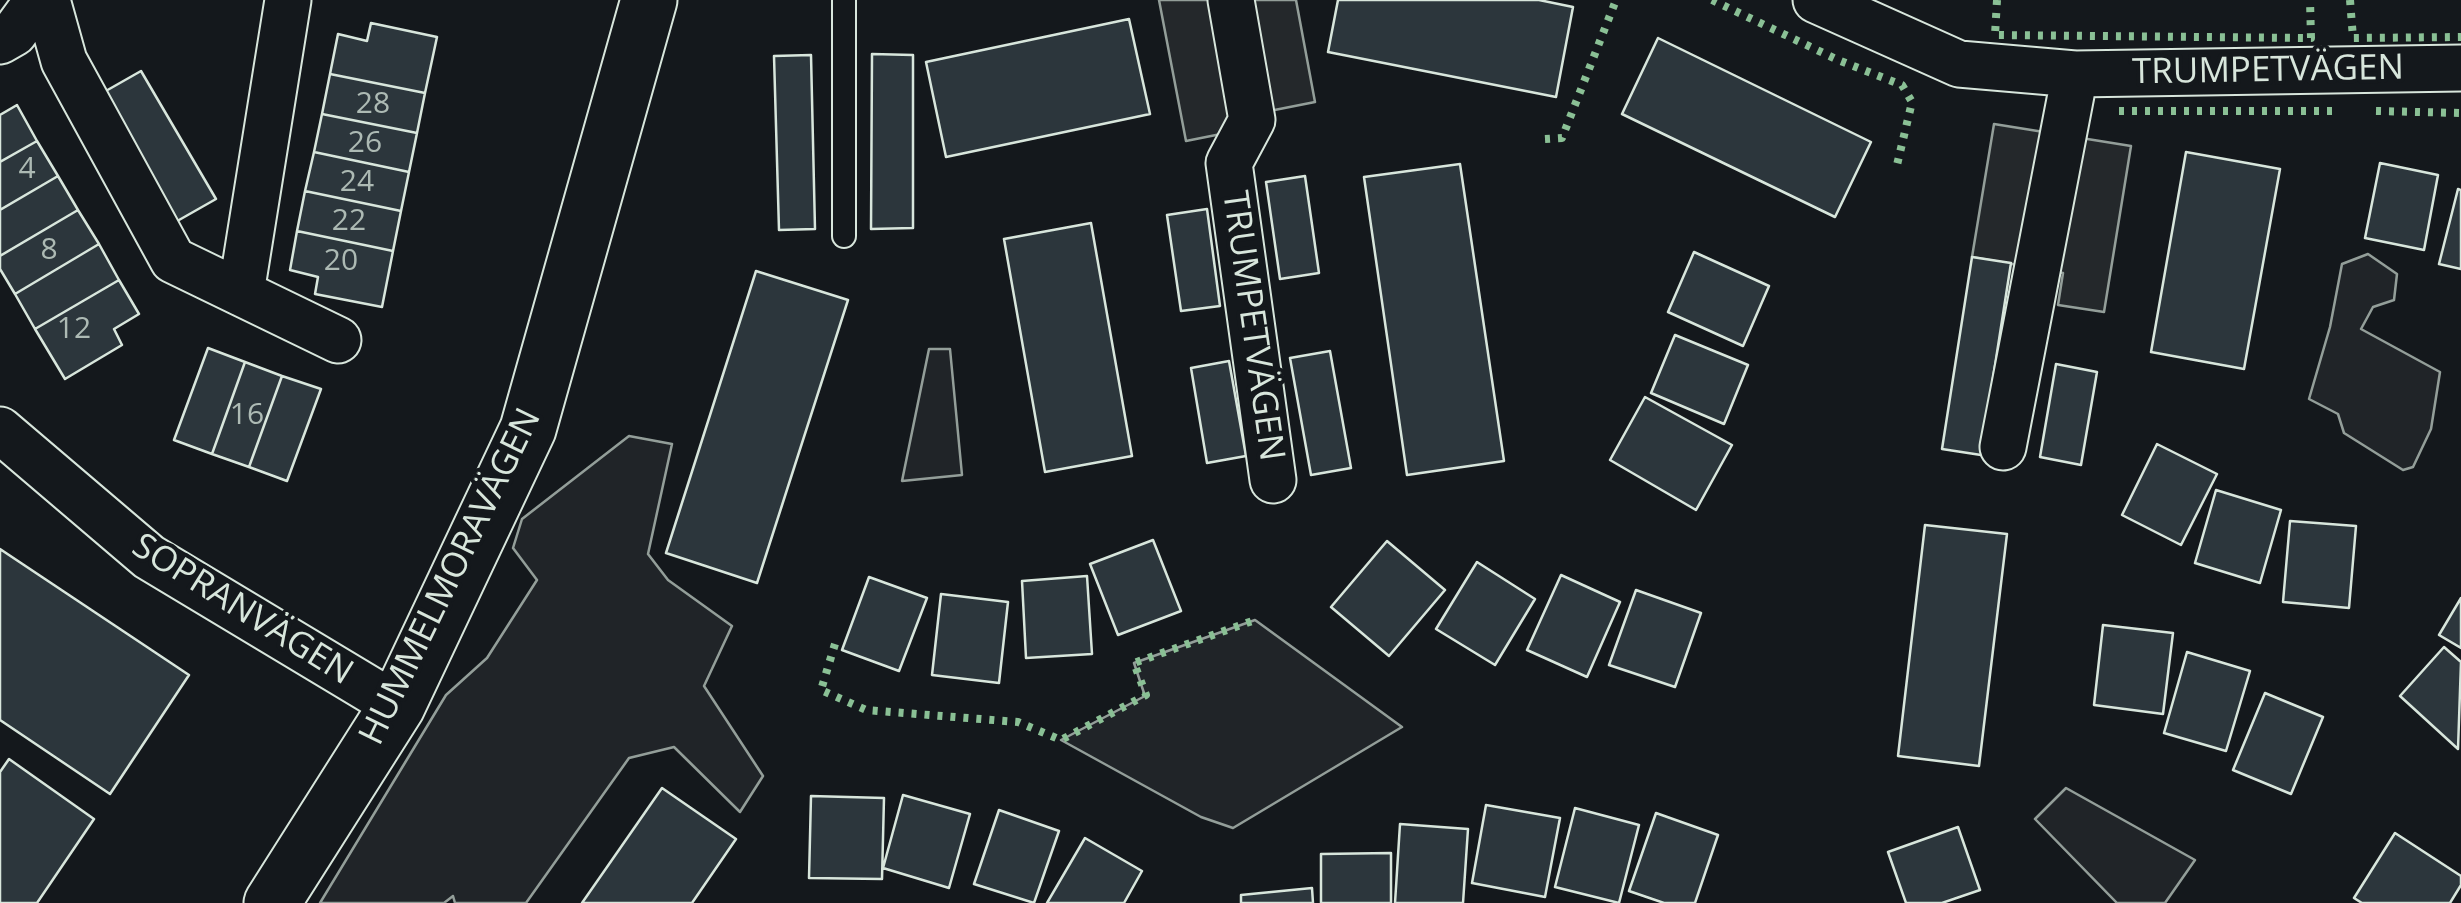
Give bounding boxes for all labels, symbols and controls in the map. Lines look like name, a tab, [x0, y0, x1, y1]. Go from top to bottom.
street label: TRUMPETVÄGEN	[2132, 48, 2404, 94]
house number: 28	[356, 86, 390, 122]
house number: 26	[348, 125, 382, 161]
house number: 4	[18, 151, 36, 187]
house number: 24	[340, 164, 374, 200]
street label: TRUMPETVÄGEN	[1212, 188, 1292, 464]
house number: 22	[332, 203, 366, 239]
house number: 8	[40, 232, 58, 268]
house number: 20	[324, 243, 358, 279]
house number: 12	[57, 311, 91, 347]
house number: 16	[230, 397, 264, 433]
street label: HUMMELMORAVÄGEN	[351, 402, 551, 752]
street label: SOPRANVÄGEN	[124, 525, 360, 695]

